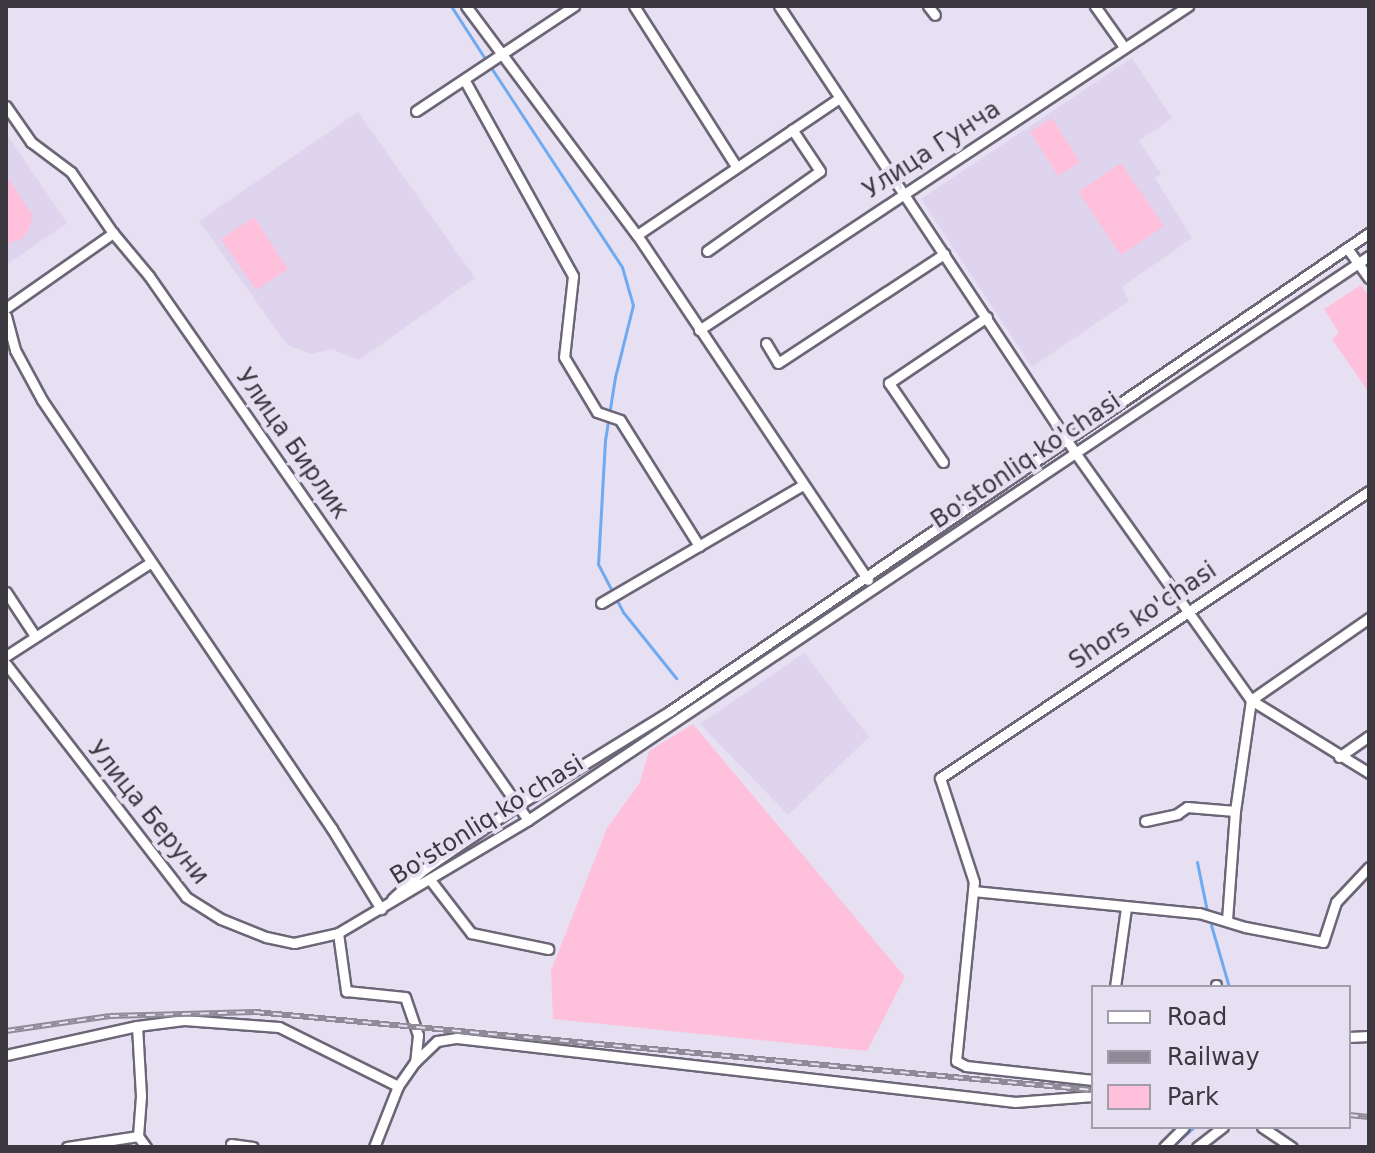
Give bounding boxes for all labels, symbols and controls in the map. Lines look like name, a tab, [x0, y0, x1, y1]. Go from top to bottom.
street label: Улица Гунча	[858, 95, 1006, 205]
street label: Улица Бирлик	[229, 363, 355, 525]
street label: Bo'stonliq ko'chasi	[926, 387, 1126, 535]
street label: Shors ko'chasi	[1064, 556, 1222, 676]
street label: Улица Беруни	[81, 735, 215, 891]
street label: Bo'stonliq ko'chasi	[385, 749, 589, 891]
legend	[1091, 985, 1351, 1129]
text: Road	[1167, 1003, 1227, 1031]
text: Railway	[1167, 1043, 1260, 1071]
text: Park	[1167, 1083, 1219, 1111]

